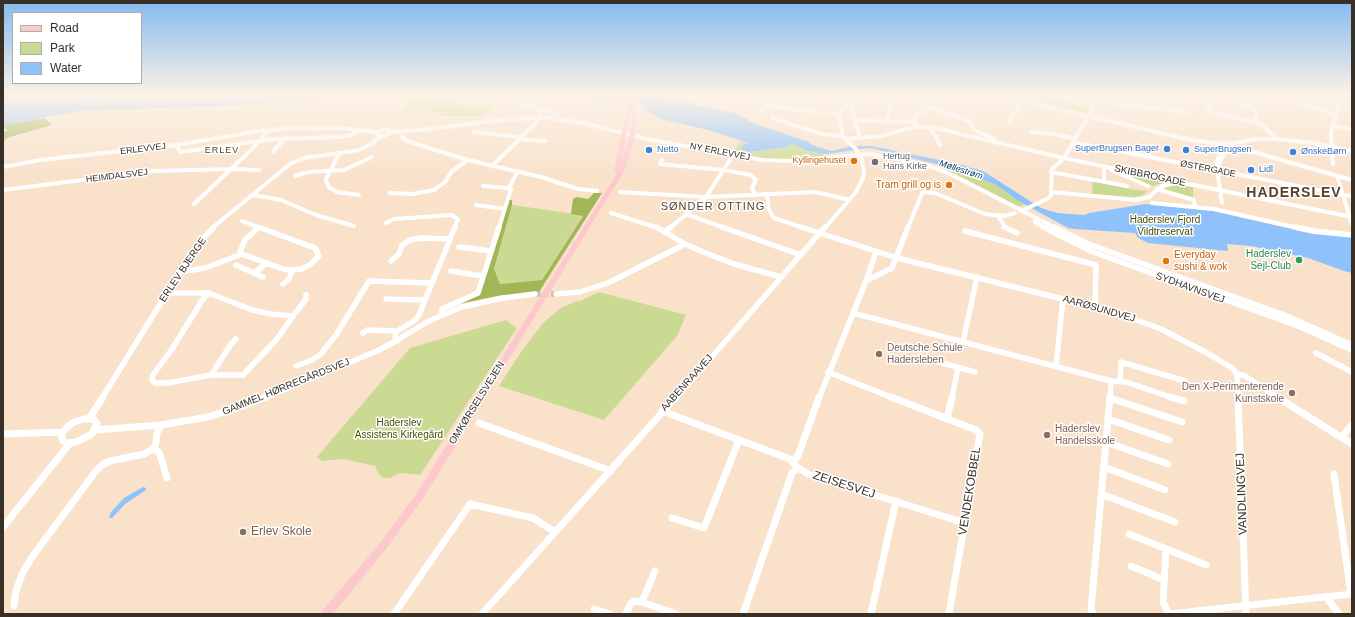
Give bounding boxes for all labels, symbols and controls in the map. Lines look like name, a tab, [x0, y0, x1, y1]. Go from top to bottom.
legend	[12, 12, 142, 84]
text: Road	[50, 21, 79, 35]
text: Park	[50, 41, 75, 55]
text: Water	[50, 61, 82, 75]
street label: ERLEVVEJ	[120, 141, 166, 157]
street label: NY ERLEVVEJ	[689, 141, 751, 163]
place label: SuperBrugsen Bager	[1075, 144, 1159, 154]
marker: SuperBrugsen Bager	[1162, 144, 1172, 154]
marker: Netto	[644, 145, 654, 155]
place label: Netto	[657, 145, 679, 155]
marker: SuperBrugsen	[1181, 145, 1191, 155]
place label: SuperBrugsen	[1194, 145, 1252, 155]
district label: ERLEV	[205, 146, 239, 156]
marker: ØnskeBørn	[1288, 147, 1298, 157]
place label: ØnskeBørn	[1301, 147, 1347, 157]
place label: Hertug Hans Kirke	[883, 152, 927, 173]
place label: Kyllingehuset	[792, 156, 846, 166]
marker: Kyllingehuset	[849, 156, 859, 166]
marker: Hertug Hans Kirke	[870, 157, 880, 167]
water label: Møllestrøm	[938, 158, 984, 182]
street label: ØSTERGADE	[1179, 158, 1237, 180]
street label: SKIBBROGADE	[1113, 163, 1187, 189]
marker: Lidl	[1246, 165, 1256, 175]
place label: Lidl	[1259, 165, 1273, 175]
street label: HEIMDALSVEJ	[85, 167, 149, 185]
place label: Tram grill og is	[876, 179, 941, 191]
marker: Tram grill og is	[944, 180, 954, 190]
district label: HADERSLEV	[1246, 185, 1342, 201]
district label: SØNDER OTTING	[661, 200, 765, 214]
park label: Haderslev Fjord Vildtreservat	[1130, 214, 1200, 238]
street label: ERLEV BJERGE	[157, 235, 209, 305]
place label: Haderslev Sejl-Club	[1246, 248, 1291, 272]
place label: Everyday sushi & wok	[1174, 249, 1227, 272]
marker: Haderslev Sejl-Club	[1294, 255, 1304, 265]
marker: Everyday sushi & wok	[1161, 256, 1171, 266]
street label: SYDHAVNSVEJ	[1154, 270, 1226, 306]
street label: AARØSUNDVEJ	[1061, 293, 1137, 325]
place label: Deutsche Schule Hadersleben	[887, 342, 963, 366]
marker: Deutsche Schule Hadersleben	[874, 349, 884, 359]
street label: AABENRAAVEJ	[658, 352, 716, 414]
street label: GAMMEL HØRREGÅRDSVEJ	[221, 356, 351, 418]
street label: OMKØRSELSVEJEN	[447, 359, 507, 447]
place label: Den X-Perimenterende Kunstskole	[1182, 381, 1284, 404]
marker: Den X-Perimenterende Kunstskole	[1287, 388, 1297, 398]
park label: Haderslev Assistens Kirkegård	[355, 417, 443, 440]
place label: Haderslev Handelsskole	[1055, 423, 1115, 446]
marker: Haderslev Handelsskole	[1042, 430, 1052, 440]
street label: VENDEKOBBEL	[956, 446, 984, 536]
street label: VANDLINGVEJ	[1233, 453, 1251, 535]
street label: ZEISESVEJ	[811, 468, 877, 502]
place label: Erlev Skole	[251, 525, 312, 539]
marker: Erlev Skole	[238, 527, 248, 537]

